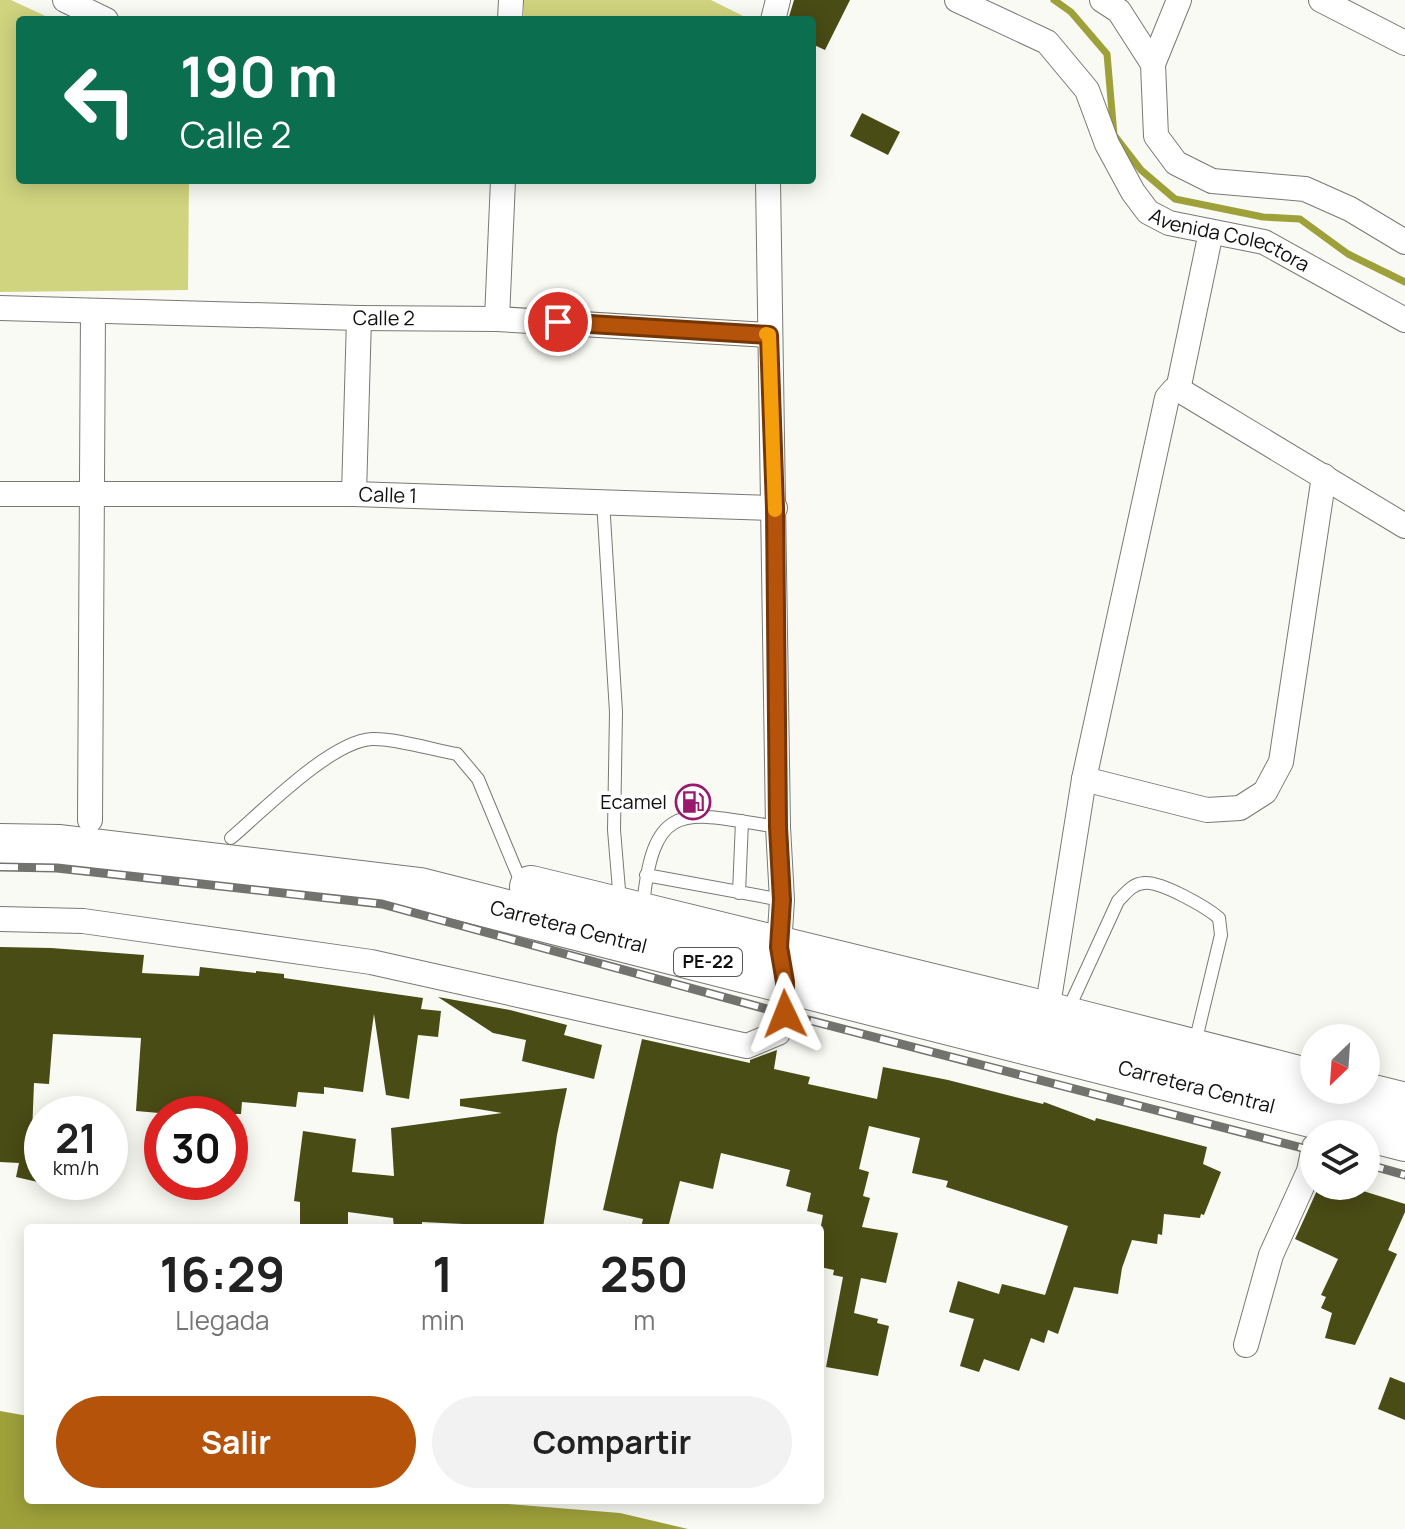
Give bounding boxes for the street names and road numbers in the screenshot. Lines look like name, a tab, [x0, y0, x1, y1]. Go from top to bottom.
street label: Avenida Colectora	[1145, 201, 1315, 278]
street label: Calle 2	[353, 304, 415, 331]
street label: Calle 1	[358, 480, 418, 509]
street label: Carretera Central	[488, 893, 650, 959]
road number: PE-22	[674, 948, 742, 976]
street label: Carretera Central	[1115, 1053, 1278, 1119]

